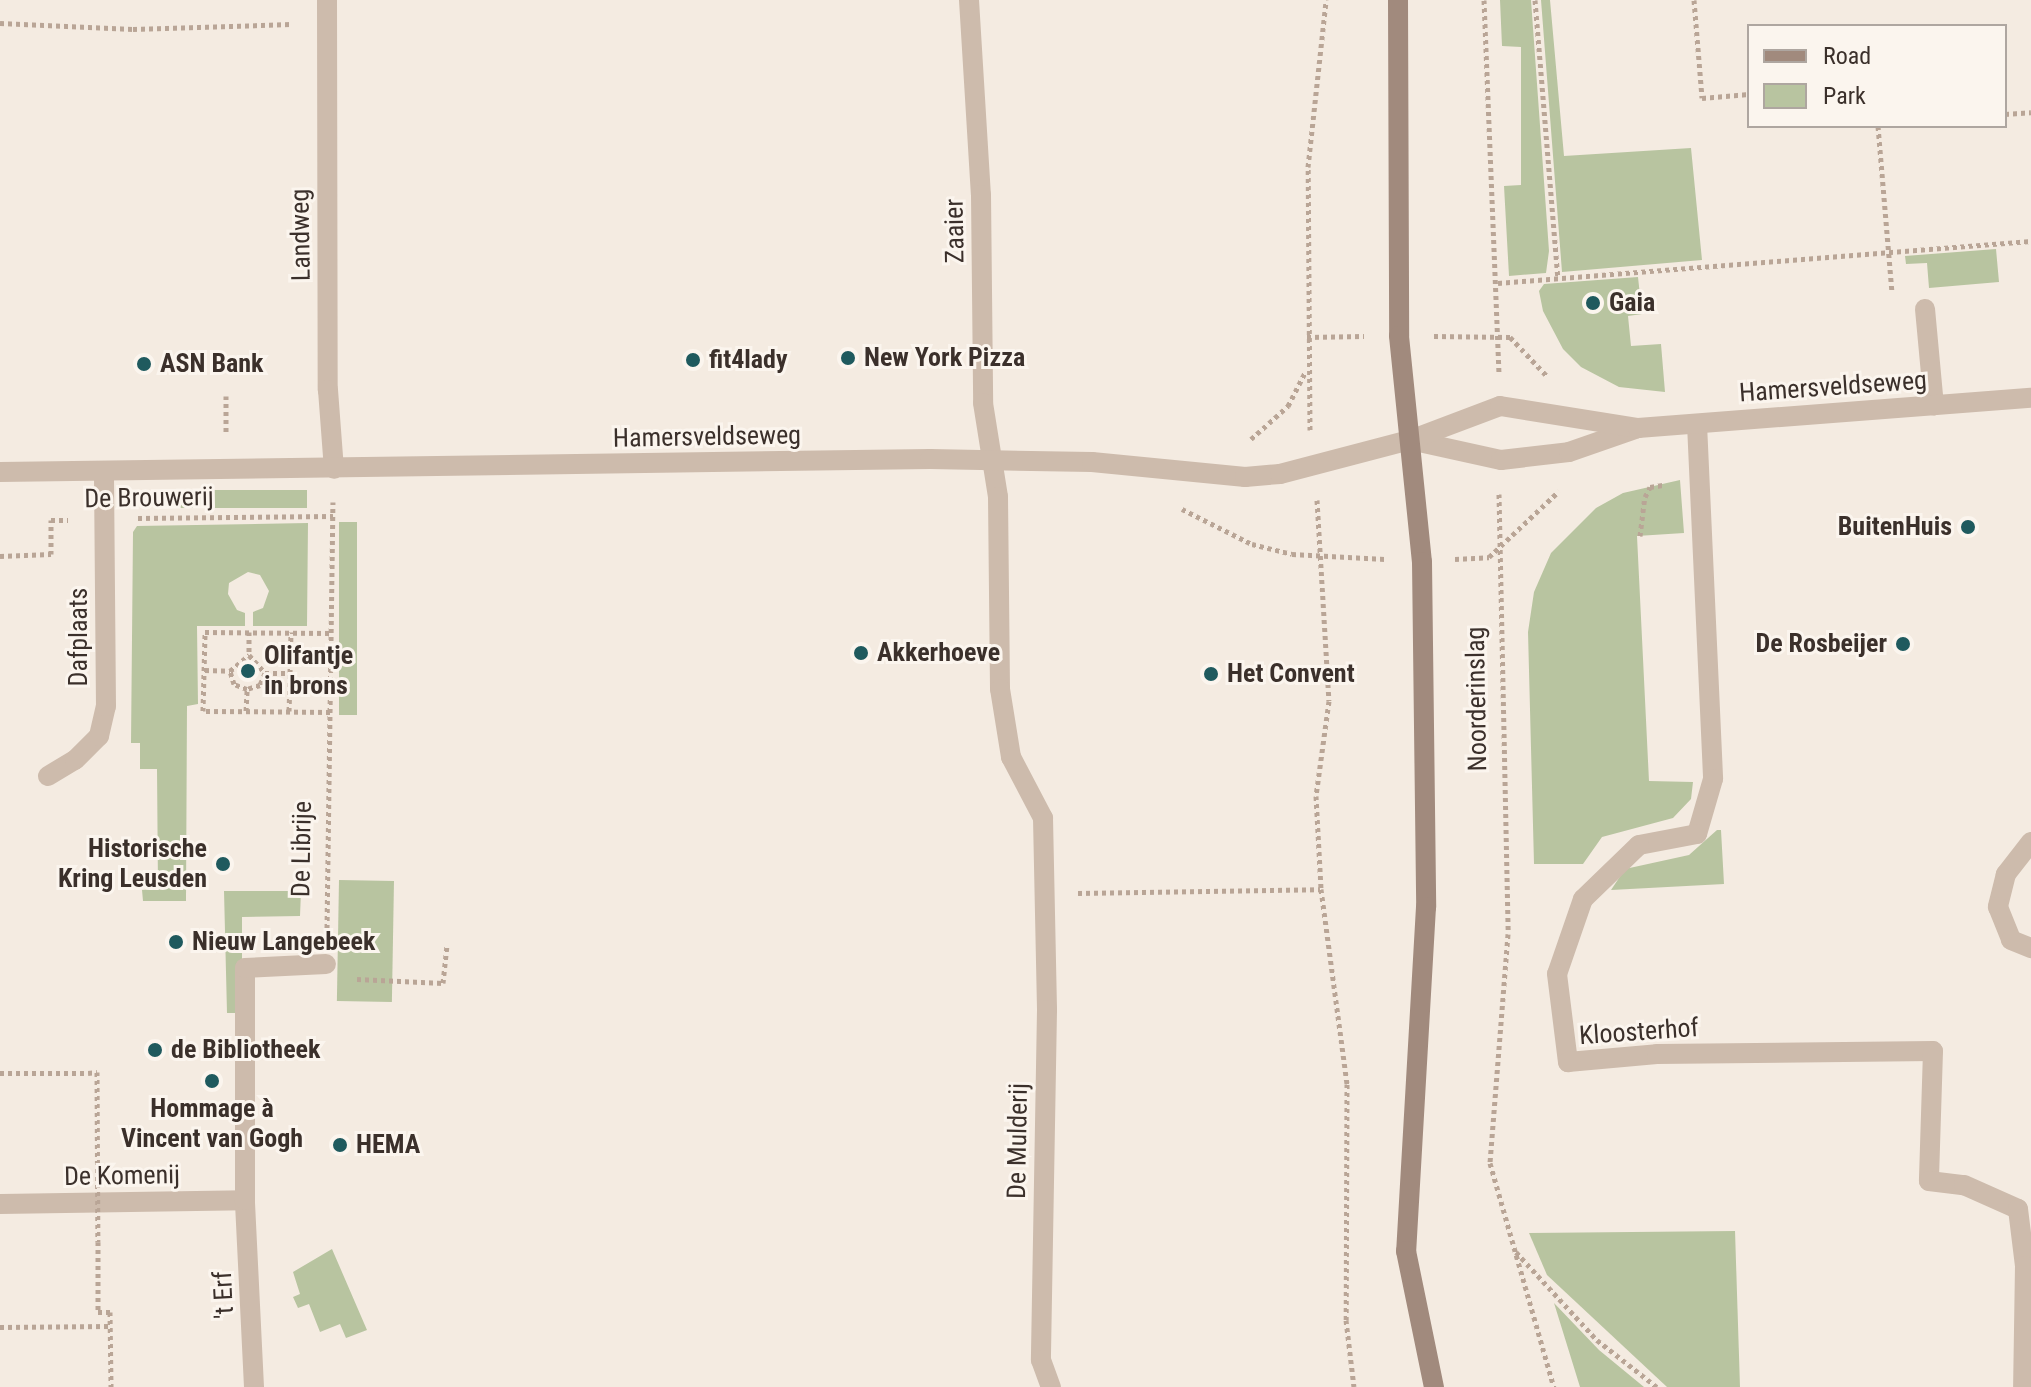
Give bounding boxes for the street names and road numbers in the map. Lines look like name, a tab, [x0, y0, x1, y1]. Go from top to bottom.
street label: Landweg	[285, 189, 317, 281]
street label: Zaaier	[939, 198, 971, 264]
street label: Hamersveldseweg	[1738, 365, 1928, 409]
street label: Hamersveldseweg	[613, 420, 801, 454]
street label: De Brouwerij	[84, 481, 214, 515]
street label: Dafplaats	[63, 588, 95, 686]
street label: Noorderinslag	[1460, 626, 1494, 772]
street label: De Librije	[286, 801, 318, 897]
street label: Kloosterhof	[1578, 1012, 1700, 1052]
street label: De Mulderij	[1001, 1083, 1035, 1199]
street label: De Komenij	[64, 1159, 180, 1193]
street label: 't Erf	[207, 1270, 241, 1320]

